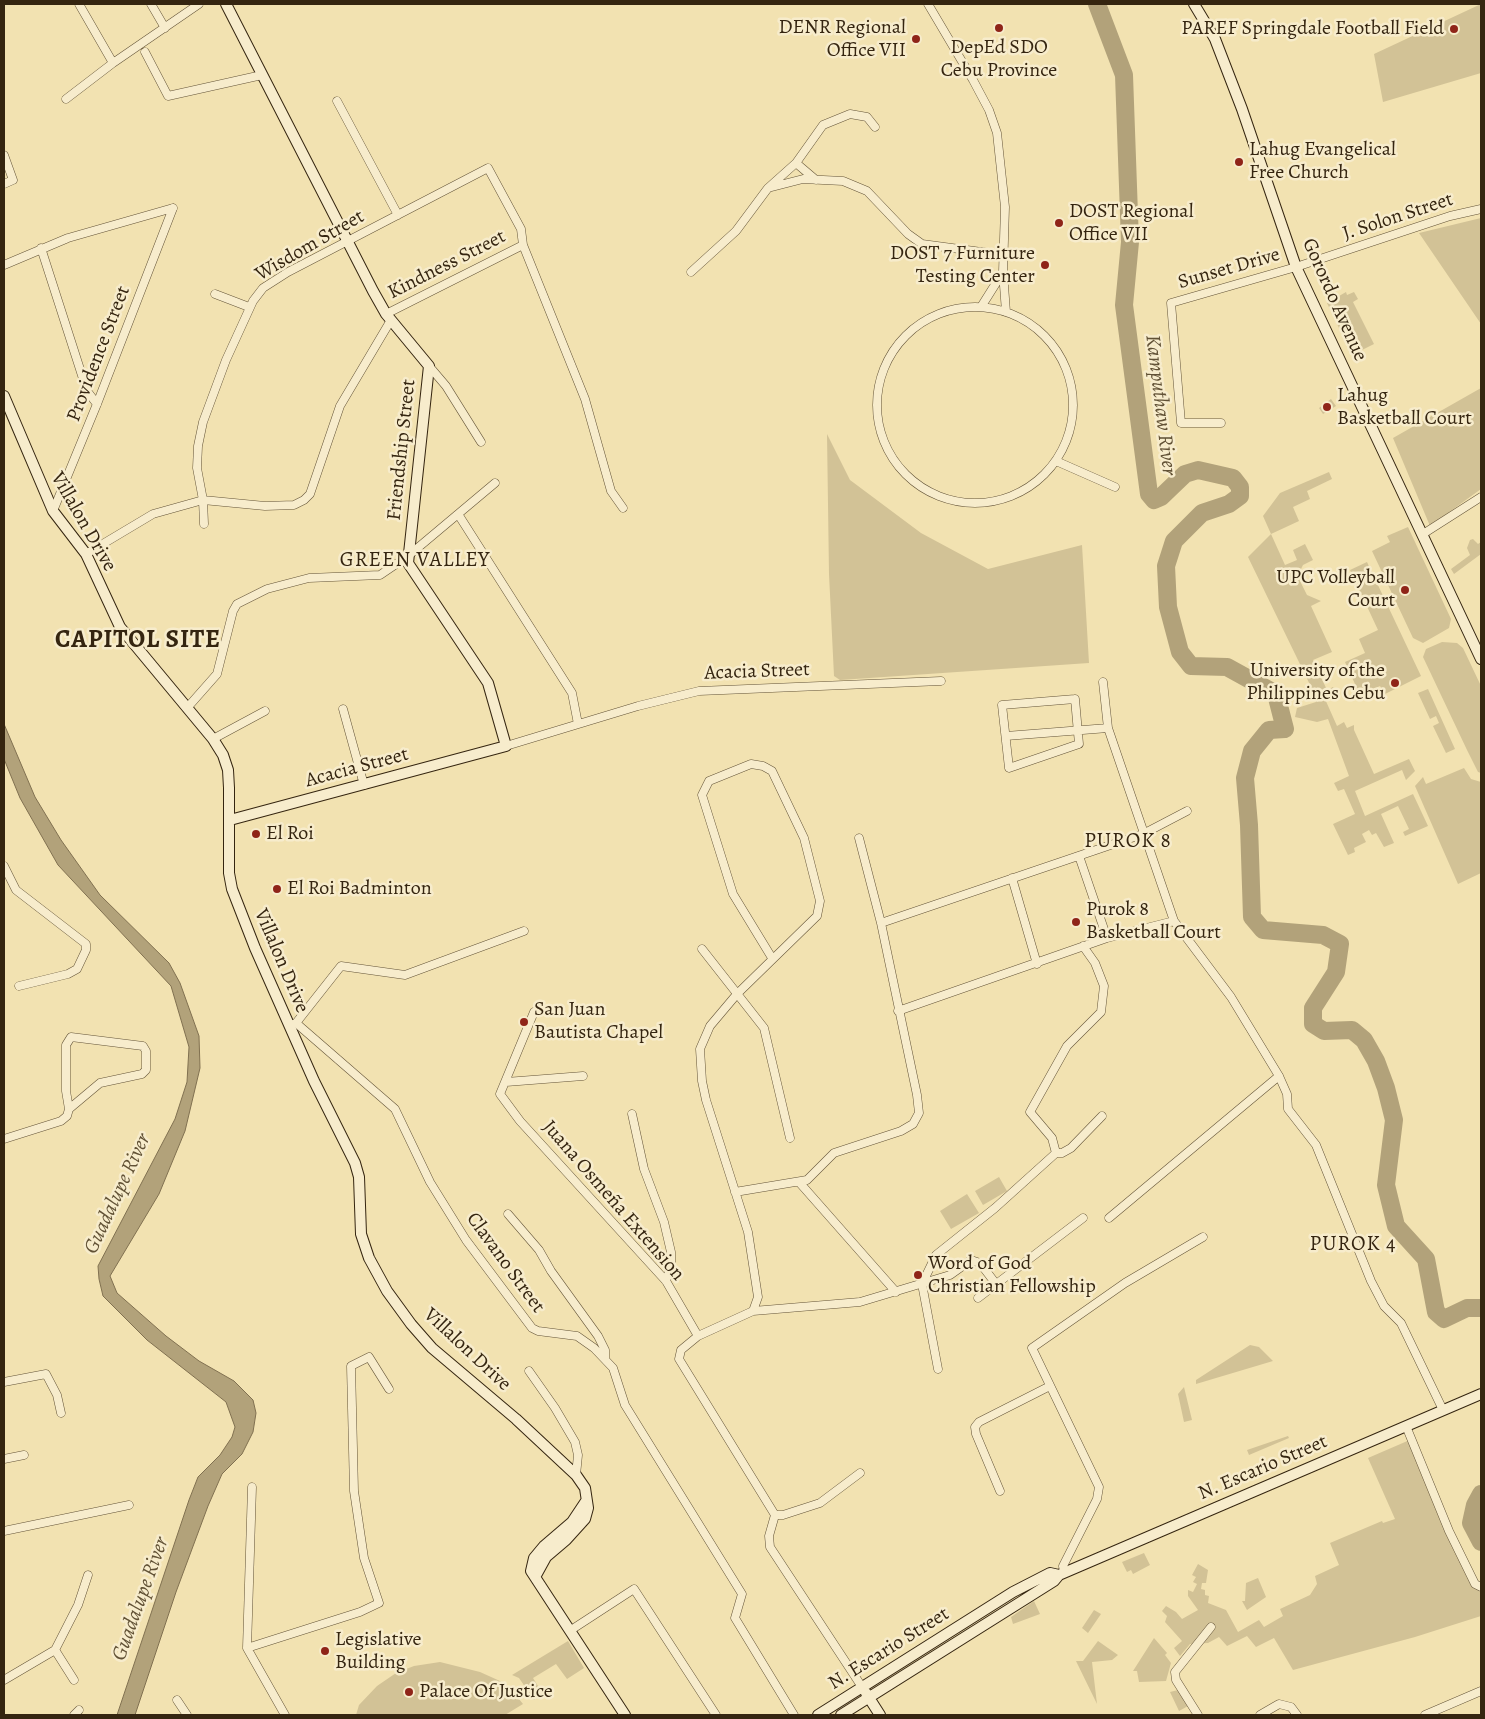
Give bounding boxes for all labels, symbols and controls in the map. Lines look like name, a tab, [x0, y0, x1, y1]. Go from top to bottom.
place label: DENR Regional Office VII	[778, 16, 906, 63]
place label: PAREF Springdale Football Field	[1181, 17, 1444, 41]
marker: DepEd SDO Cebu Province	[993, 22, 1005, 34]
marker: PAREF Springdale Football Field	[1448, 23, 1460, 35]
marker: DENR Regional Office VII	[910, 33, 922, 45]
place label: DepEd SDO Cebu Province	[941, 36, 1057, 83]
place label: Lahug Evangelical Free Church	[1249, 138, 1396, 185]
marker: Lahug Evangelical Free Church	[1233, 156, 1245, 168]
street label: J. Solon Street	[1340, 188, 1456, 246]
place label: DOST Regional Office VII	[1069, 200, 1194, 247]
street label: Wisdom Street	[251, 205, 369, 287]
marker: DOST Regional Office VII	[1053, 217, 1065, 229]
street label: Kindness Street	[384, 225, 510, 305]
street label: Gorordo Avenue	[1296, 235, 1372, 365]
place label: DOST 7 Furniture Testing Center	[890, 242, 1035, 289]
street label: Sunset Drive	[1175, 243, 1283, 295]
marker: DOST 7 Furniture Testing Center	[1039, 259, 1051, 271]
street label: Providence Street	[62, 283, 136, 425]
water label: Kamputhaw River	[1139, 333, 1181, 477]
street label: Friendship Street	[383, 378, 421, 522]
place label: Lahug Basketball Court	[1337, 384, 1472, 431]
marker: Lahug Basketball Court	[1321, 401, 1333, 413]
street label: Villalon Drive	[45, 468, 121, 576]
district label: GREEN VALLEY	[338, 548, 492, 574]
place label: UPC Volleyball Court	[1276, 566, 1395, 613]
marker: UPC Volleyball Court	[1399, 584, 1411, 596]
district label: CAPITOL SITE	[53, 626, 223, 656]
street label: Acacia Street	[704, 658, 810, 686]
place label: University of the Philippines Cebu	[1246, 659, 1385, 706]
marker: University of the Philippines Cebu	[1389, 677, 1401, 689]
street label: Acacia Street	[303, 743, 411, 793]
place label: El Roi	[266, 822, 314, 846]
marker: El Roi	[250, 828, 262, 840]
district label: PUROK 8	[1083, 829, 1173, 855]
place label: El Roi Badminton	[287, 877, 432, 901]
marker: El Roi Badminton	[271, 883, 283, 895]
place label: Purok 8 Basketball Court	[1086, 898, 1221, 945]
street label: Villalon Drive	[248, 905, 314, 1017]
marker: Purok 8 Basketball Court	[1070, 916, 1082, 928]
place label: San Juan Bautista Chapel	[534, 998, 663, 1045]
marker: San Juan Bautista Chapel	[518, 1016, 530, 1028]
street label: Juana Osmeña Extension	[537, 1116, 689, 1286]
water label: Guadalupe River	[79, 1130, 157, 1258]
street label: Clavano Street	[461, 1208, 549, 1318]
district label: PUROK 4	[1309, 1232, 1397, 1258]
place label: Word of God Christian Fellowship	[928, 1252, 1096, 1299]
marker: Word of God Christian Fellowship	[912, 1269, 924, 1281]
street label: Villalon Drive	[418, 1303, 516, 1397]
street label: N. Escario Street	[1195, 1430, 1331, 1506]
water label: Guadalupe River	[107, 1534, 175, 1664]
street label: N. Escario Street	[824, 1602, 954, 1696]
place label: Legislative Building	[335, 1628, 422, 1675]
marker: Legislative Building	[319, 1645, 331, 1657]
place label: Palace Of Justice	[419, 1680, 553, 1704]
marker: Palace Of Justice	[403, 1686, 415, 1698]

